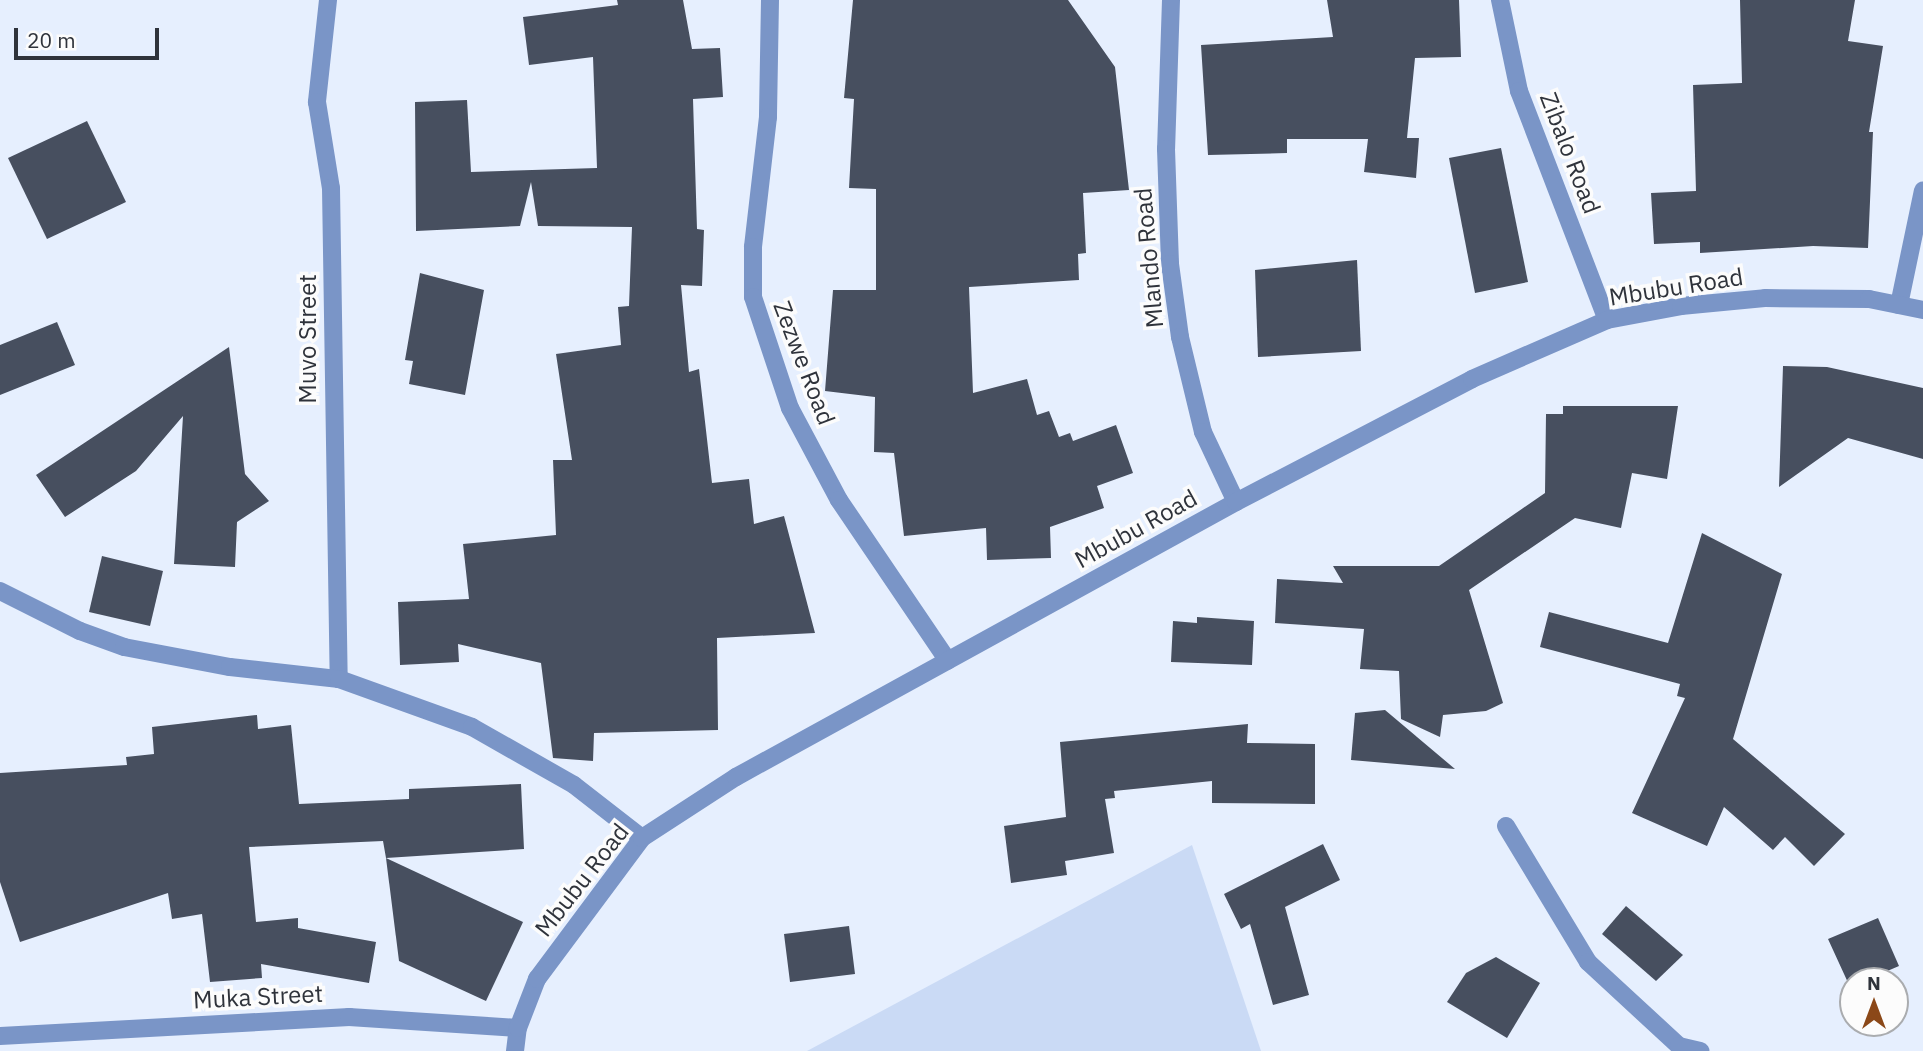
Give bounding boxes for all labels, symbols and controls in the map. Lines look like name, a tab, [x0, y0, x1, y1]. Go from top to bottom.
scale bar	[18, 14, 163, 58]
text: 20 m	[27, 26, 76, 54]
street label: Zibalo Road	[1534, 88, 1606, 218]
street label: Mlando Road	[1129, 187, 1169, 329]
street label: Mbubu Road	[1607, 262, 1745, 312]
street label: Muvo Street	[294, 274, 322, 404]
street label: Zezwe Road	[767, 297, 841, 429]
street label: Mbubu Road	[1070, 484, 1202, 574]
street label: Mbubu Road	[529, 818, 635, 942]
north arrow	[1839, 967, 1909, 1037]
text: N	[1867, 971, 1881, 995]
street label: Muka Street	[192, 979, 324, 1015]

